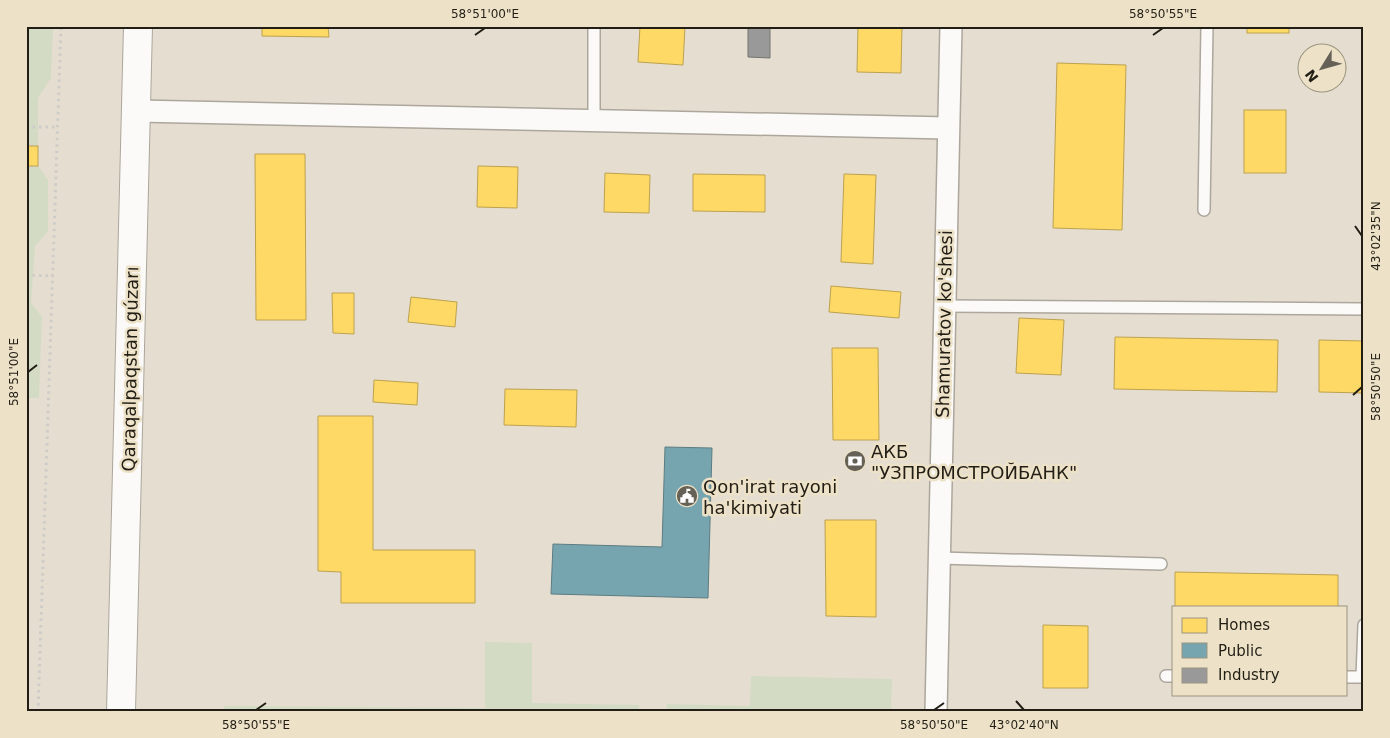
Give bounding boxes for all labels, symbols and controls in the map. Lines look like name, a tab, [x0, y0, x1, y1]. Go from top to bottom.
text: 58°51'00"E	[451, 7, 519, 21]
text: 58°50'55"E	[1129, 7, 1197, 21]
north arrow	[1298, 42, 1348, 92]
text: N	[1302, 66, 1322, 85]
text: 43°02'35"N	[1369, 201, 1383, 271]
street label: Shamuratov ko'shesi	[932, 230, 956, 418]
street label: Qaraqalpaqstan gúzarı	[118, 266, 142, 472]
text: 58°51'00"E	[7, 338, 21, 406]
text: 58°50'50"E	[1369, 353, 1383, 421]
place label: АКБ "УЗПРОМСТРОЙБАНК"	[871, 441, 1077, 483]
bank icon: АКБ "УЗПРОМСТРОЙБАНК"	[843, 449, 867, 473]
place label: Qon'irat rayoni ha'kimiyati	[703, 476, 837, 518]
public building icon: Qon'irat rayoni ha'kimiyati	[675, 484, 699, 508]
legend	[1172, 606, 1348, 696]
text: Homes	[1218, 616, 1270, 634]
text: Public	[1218, 642, 1262, 660]
text: Industry	[1218, 666, 1280, 684]
text: 58°50'55"E	[222, 718, 290, 732]
text: 58°50'50"E	[900, 718, 968, 732]
text: 43°02'40"N	[989, 718, 1059, 732]

